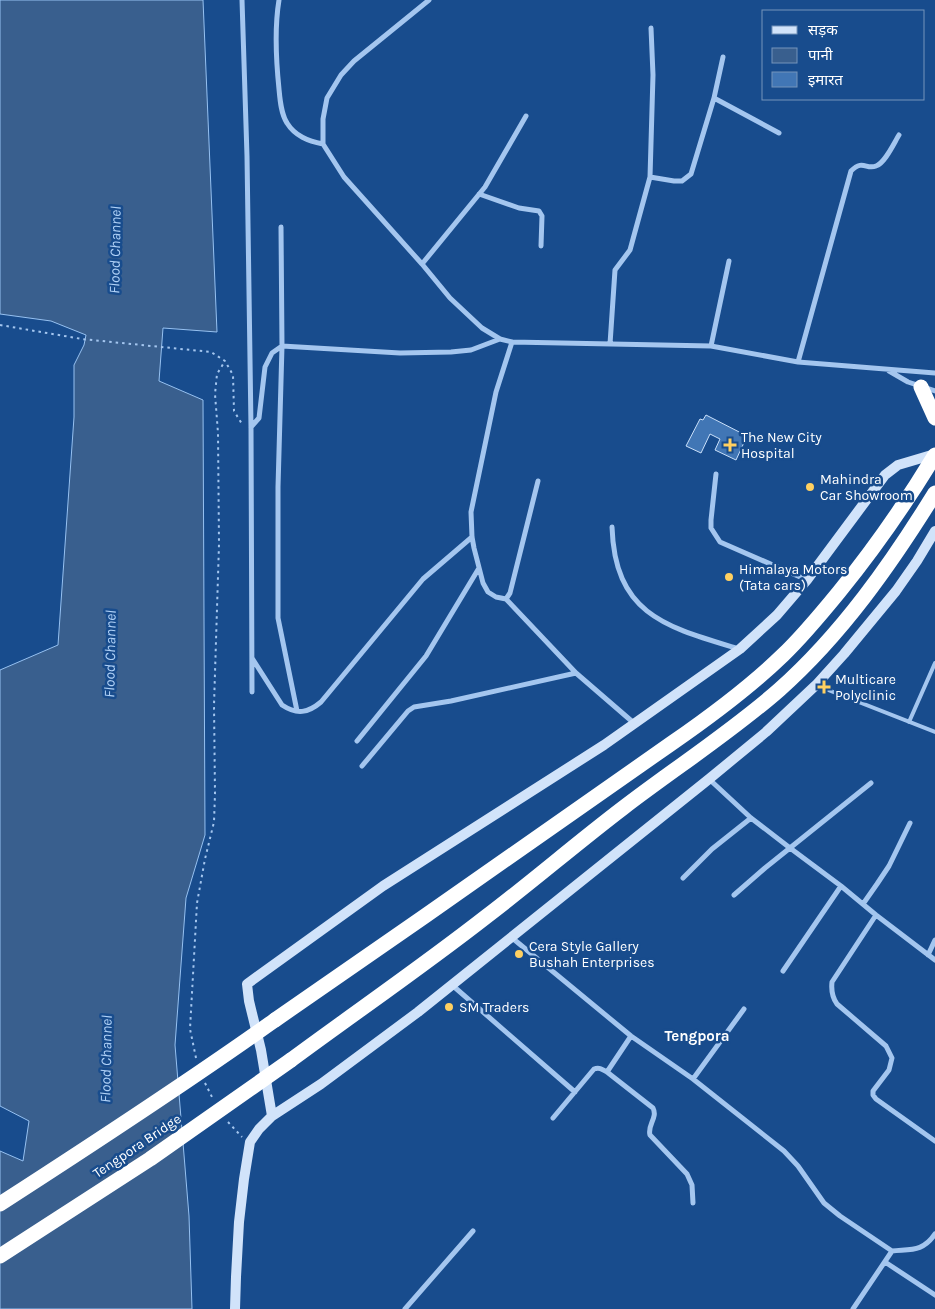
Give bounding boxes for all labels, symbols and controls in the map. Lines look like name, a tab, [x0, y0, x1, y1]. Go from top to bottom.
legend	[762, 10, 925, 100]
text: सड़क	[808, 21, 838, 39]
text: पानी	[808, 46, 834, 64]
text: इमारत	[808, 71, 843, 89]
water label: Flood Channel	[105, 206, 125, 294]
place label: The New City Hospital	[741, 429, 822, 462]
marker: The New City Hospital	[723, 438, 737, 452]
place label: Mahindra Car Showroom	[820, 471, 913, 504]
marker: Mahindra Car Showroom	[804, 481, 816, 493]
place label: Himalaya Motors (Tata cars)	[739, 561, 847, 594]
marker: Himalaya Motors (Tata cars)	[723, 571, 735, 583]
water label: Flood Channel	[100, 610, 120, 698]
place label: Multicare Polyclinic	[835, 671, 896, 704]
marker: Multicare Polyclinic	[817, 680, 831, 694]
place label: Cera Style Gallery Bushah Enterprises	[529, 938, 655, 971]
marker: Cera Style Gallery Bushah Enterprises	[513, 948, 525, 960]
place label: SM Traders	[459, 999, 529, 1016]
marker: SM Traders	[443, 1001, 455, 1013]
water label: Flood Channel	[96, 1015, 116, 1103]
district label: Tengpora	[664, 1027, 730, 1045]
street label: Tengpora Bridge	[90, 1110, 184, 1182]

